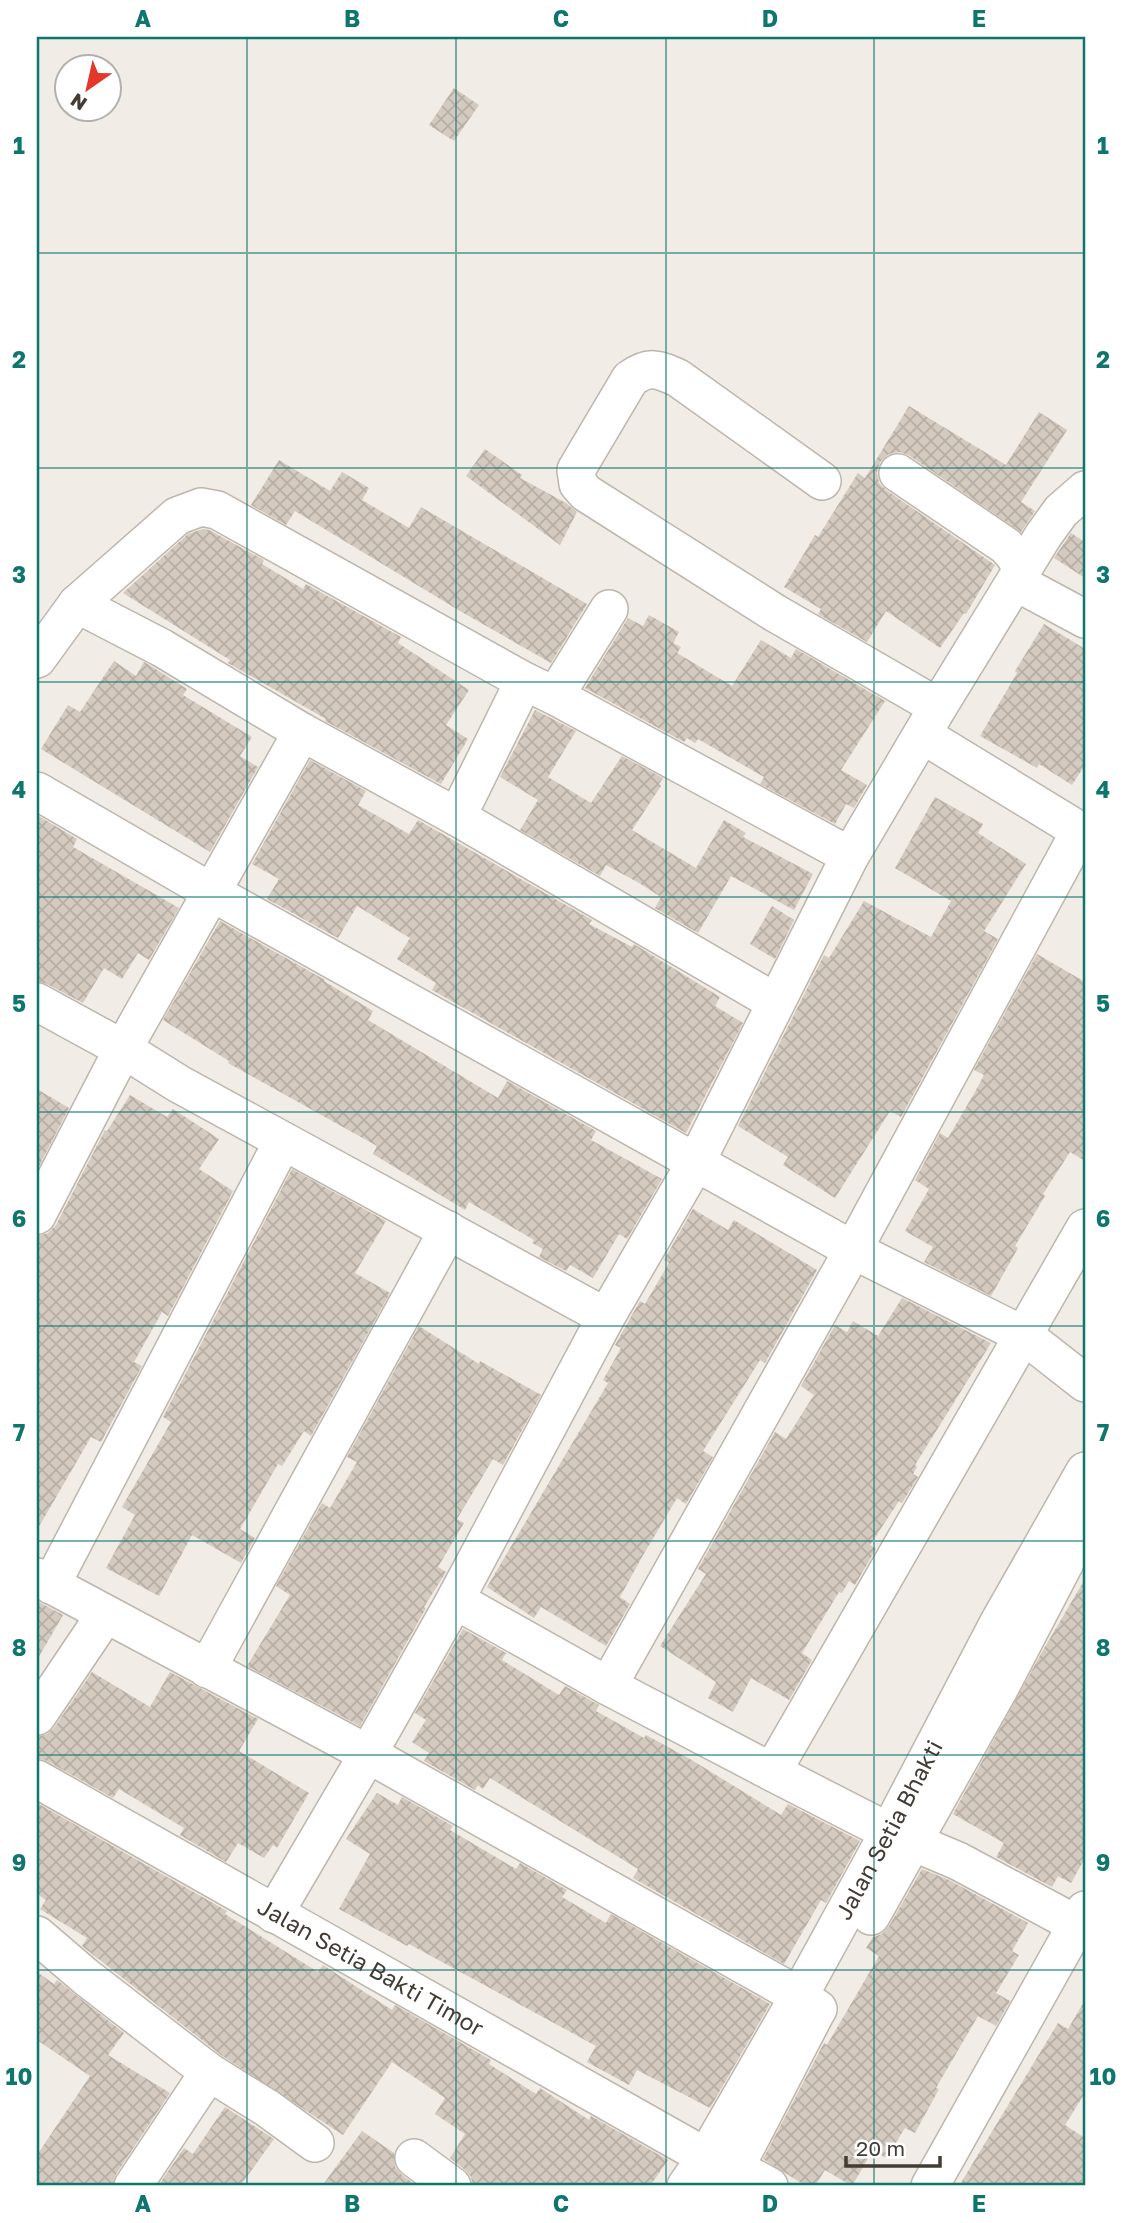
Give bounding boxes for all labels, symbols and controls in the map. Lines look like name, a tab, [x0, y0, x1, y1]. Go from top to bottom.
text: A	[135, 4, 152, 32]
text: B	[344, 4, 360, 32]
text: C	[553, 4, 569, 32]
text: D	[762, 4, 778, 32]
text: E	[972, 4, 986, 32]
north arrow	[52, 52, 122, 122]
text: N	[66, 89, 91, 116]
text: 1	[13, 131, 25, 159]
text: 1	[1097, 131, 1109, 159]
text: 2	[12, 345, 26, 373]
text: 2	[1096, 345, 1110, 373]
text: 3	[12, 560, 26, 588]
text: 3	[1096, 560, 1110, 588]
text: 4	[12, 775, 26, 803]
text: 4	[1096, 775, 1110, 803]
text: 5	[12, 989, 26, 1017]
text: 5	[1096, 989, 1110, 1017]
text: 6	[12, 1204, 26, 1232]
text: 6	[1096, 1204, 1110, 1232]
text: 7	[13, 1418, 25, 1446]
text: 7	[1097, 1418, 1109, 1446]
text: 8	[12, 1633, 26, 1661]
text: 8	[1096, 1633, 1110, 1661]
street label: Jalan Setia Bhakti	[829, 1735, 948, 1924]
text: 9	[12, 1848, 26, 1876]
text: 9	[1096, 1848, 1110, 1876]
street label: Jalan Setia Bakti Timor	[253, 1892, 489, 2041]
text: 10	[6, 2062, 32, 2090]
text: 10	[1090, 2062, 1116, 2090]
scale bar	[846, 2125, 940, 2169]
text: 20 m	[856, 2135, 905, 2161]
text: A	[135, 2189, 152, 2217]
text: B	[344, 2189, 360, 2217]
text: C	[553, 2189, 569, 2217]
text: D	[762, 2189, 778, 2217]
text: E	[972, 2189, 986, 2217]

